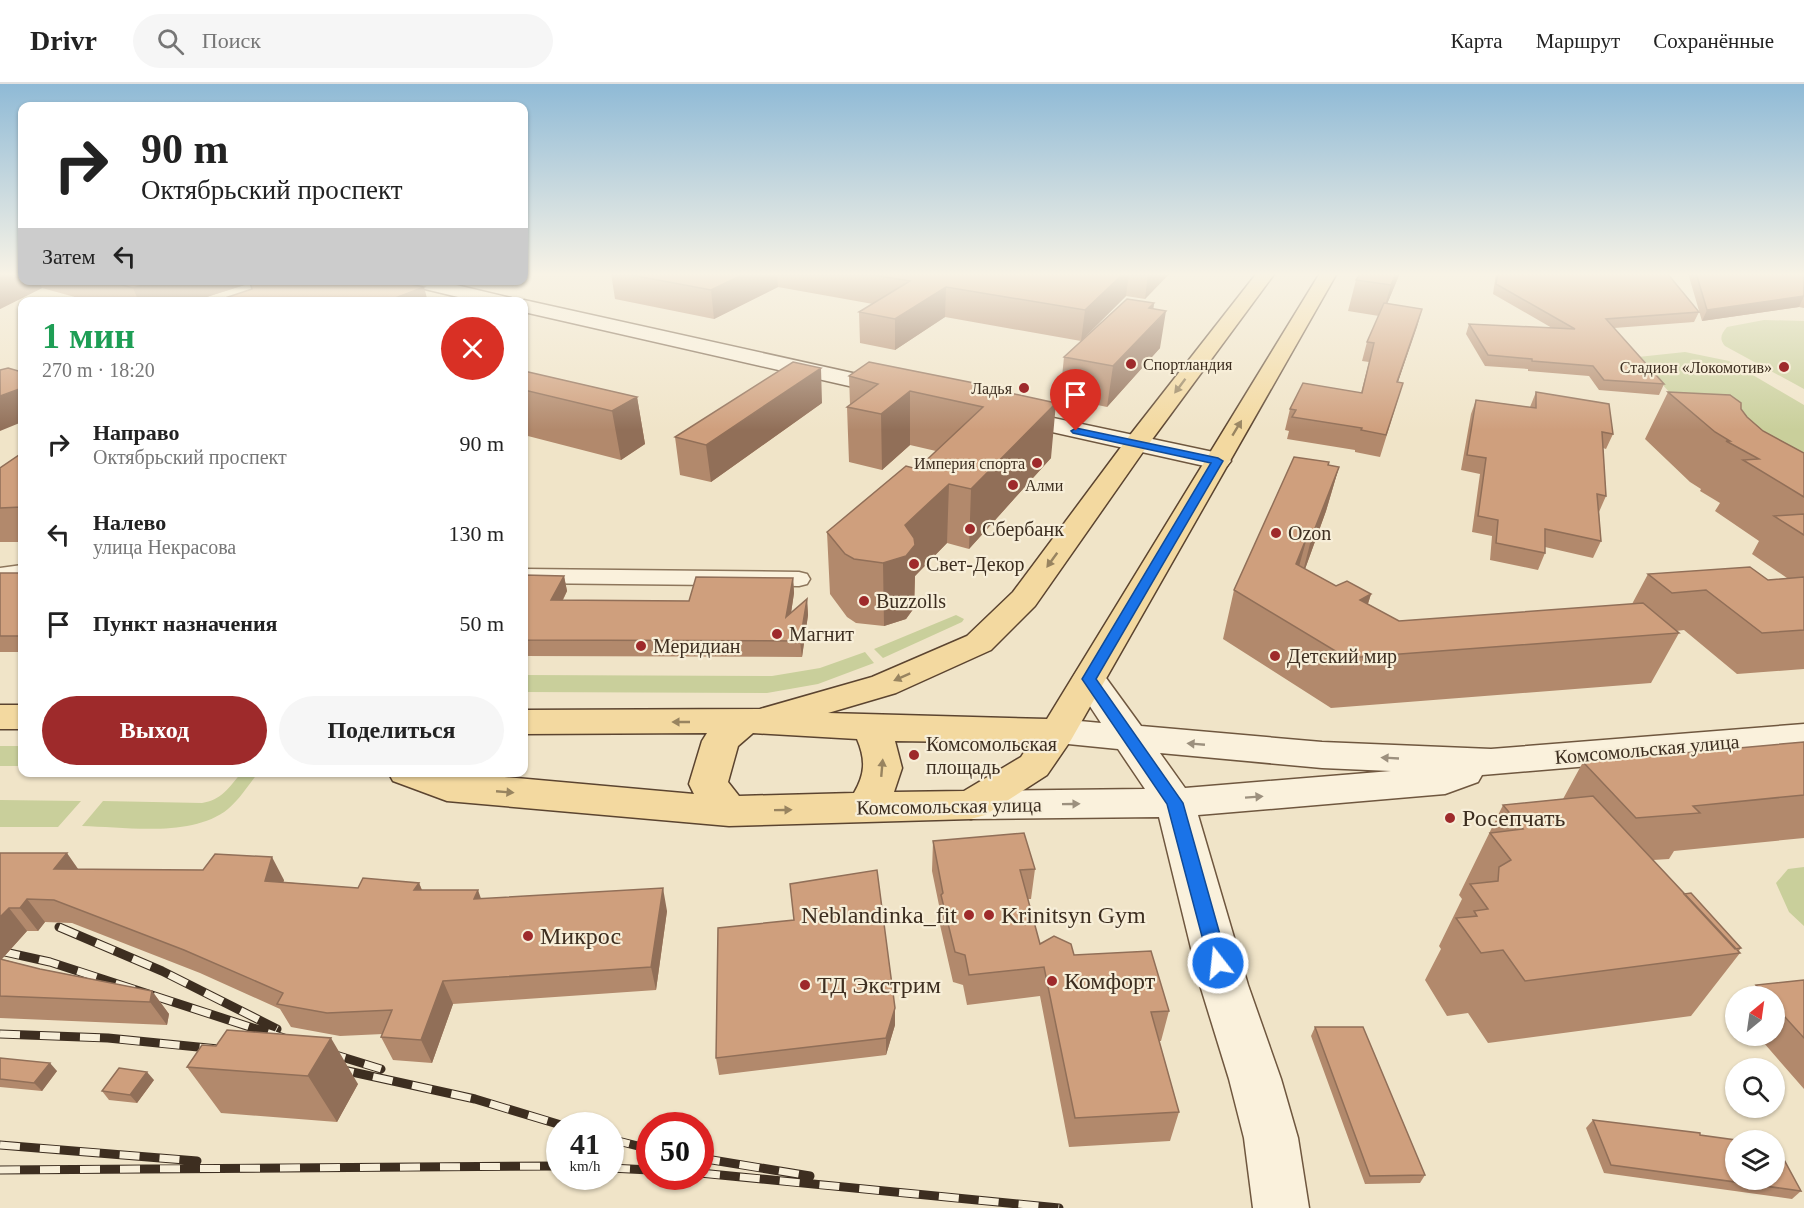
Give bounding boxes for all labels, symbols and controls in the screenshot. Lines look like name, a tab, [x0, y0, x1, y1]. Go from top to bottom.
search box	[133, 14, 553, 68]
text: Drivr	[30, 25, 97, 56]
icon: search	[154, 25, 187, 58]
text: Поиск	[202, 28, 261, 53]
text: Карта	[1451, 29, 1503, 53]
text: Маршрут	[1536, 29, 1620, 53]
text: Сохранённые	[1653, 29, 1774, 53]
icon: right	[42, 126, 120, 204]
text: 90 m	[141, 126, 229, 172]
text: Октябрьский проспект	[141, 175, 403, 205]
icon: left	[108, 240, 141, 273]
text: Затем	[42, 244, 96, 269]
text: 1 мин	[42, 316, 135, 356]
button: close	[441, 317, 504, 380]
place label: Спортландия	[1143, 356, 1233, 374]
marker: Спортландия	[1124, 357, 1138, 371]
text: 270 m · 18:20	[42, 359, 155, 381]
place label: Cтадион «Локомотив»	[1620, 359, 1772, 377]
marker: Cтадион «Локомотив»	[1777, 360, 1791, 374]
pin	[1050, 369, 1101, 431]
icon: arrive	[1059, 378, 1092, 411]
one-way arrow	[1174, 378, 1186, 394]
place label: Ладья	[971, 380, 1013, 398]
marker: Ладья	[1017, 381, 1031, 395]
text: Направо	[93, 420, 179, 445]
one-way arrow	[1232, 420, 1242, 437]
icon: right	[42, 428, 75, 461]
text: 90 m	[459, 431, 504, 456]
text: Октябрьский проспект	[93, 446, 287, 468]
place label: Империя спорта	[914, 455, 1025, 473]
marker: Империя спорта	[1030, 456, 1044, 470]
place label: Алми	[1025, 477, 1064, 494]
marker: Алми	[1006, 478, 1020, 492]
text: Налево	[93, 510, 166, 535]
icon: left	[42, 518, 75, 551]
place label: Сбербанк	[982, 518, 1064, 541]
text: 130 m	[448, 521, 504, 546]
marker: Сбербанк	[963, 522, 977, 536]
place label: Ozon	[1288, 522, 1331, 544]
marker: Ozon	[1269, 526, 1283, 540]
text: улица Некрасова	[93, 536, 236, 558]
one-way arrow	[1046, 552, 1058, 568]
place label: Свет-Декор	[926, 553, 1024, 576]
marker: Свет-Декор	[907, 557, 921, 571]
place label: Buzzolls	[876, 590, 946, 612]
marker: Buzzolls	[857, 594, 871, 608]
icon: arrive	[42, 608, 75, 641]
text: Пункт назначения	[93, 611, 278, 636]
text: 50 m	[459, 611, 504, 636]
place label: Магнит	[789, 623, 854, 645]
marker: Магнит	[770, 627, 784, 641]
place label: Меридиан	[653, 635, 741, 658]
marker: Меридиан	[634, 639, 648, 653]
place label: Детский мир	[1287, 645, 1397, 668]
marker: Детский мир	[1268, 649, 1282, 663]
one-way arrow	[893, 673, 911, 683]
button: Выход	[42, 696, 267, 765]
button: Поделиться	[279, 696, 504, 765]
one-way arrow	[672, 717, 691, 727]
street label: Комсомольская улица	[1554, 730, 1740, 769]
place label: Комсомольская площадь	[926, 733, 1057, 779]
one-way arrow	[1186, 739, 1205, 749]
marker: Комсомольская площадь	[907, 748, 921, 762]
one-way arrow	[1381, 753, 1400, 763]
one-way arrow	[877, 758, 887, 777]
one-way arrow	[495, 787, 514, 797]
one-way arrow	[1245, 792, 1264, 802]
street label: Комсомольская улица	[856, 793, 1042, 820]
one-way arrow	[1062, 799, 1081, 809]
one-way arrow	[773, 805, 792, 815]
place label: Росепчать	[1462, 805, 1565, 831]
marker: Росепчать	[1443, 811, 1457, 825]
place label: Neblandinka_fit	[801, 902, 957, 928]
place label: Krinitsyn Gym	[1001, 902, 1146, 928]
marker: Neblandinka_fit	[962, 908, 976, 922]
marker: Krinitsyn Gym	[982, 908, 996, 922]
place label: Микрос	[540, 923, 621, 949]
marker: Микрос	[521, 929, 535, 943]
position arrow	[1186, 931, 1250, 995]
place label: Комфорт	[1064, 968, 1156, 994]
place label: ТД Экстрим	[817, 972, 941, 998]
marker: Комфорт	[1045, 974, 1059, 988]
marker: ТД Экстрим	[798, 978, 812, 992]
north arrow	[1725, 986, 1785, 1046]
map controls	[1725, 986, 1785, 1190]
button: search	[1725, 1058, 1785, 1118]
speed limit sign: 50	[636, 1112, 714, 1190]
text: 41	[570, 1127, 600, 1160]
button: layers	[1725, 1130, 1785, 1190]
text: km/h	[570, 1158, 600, 1174]

